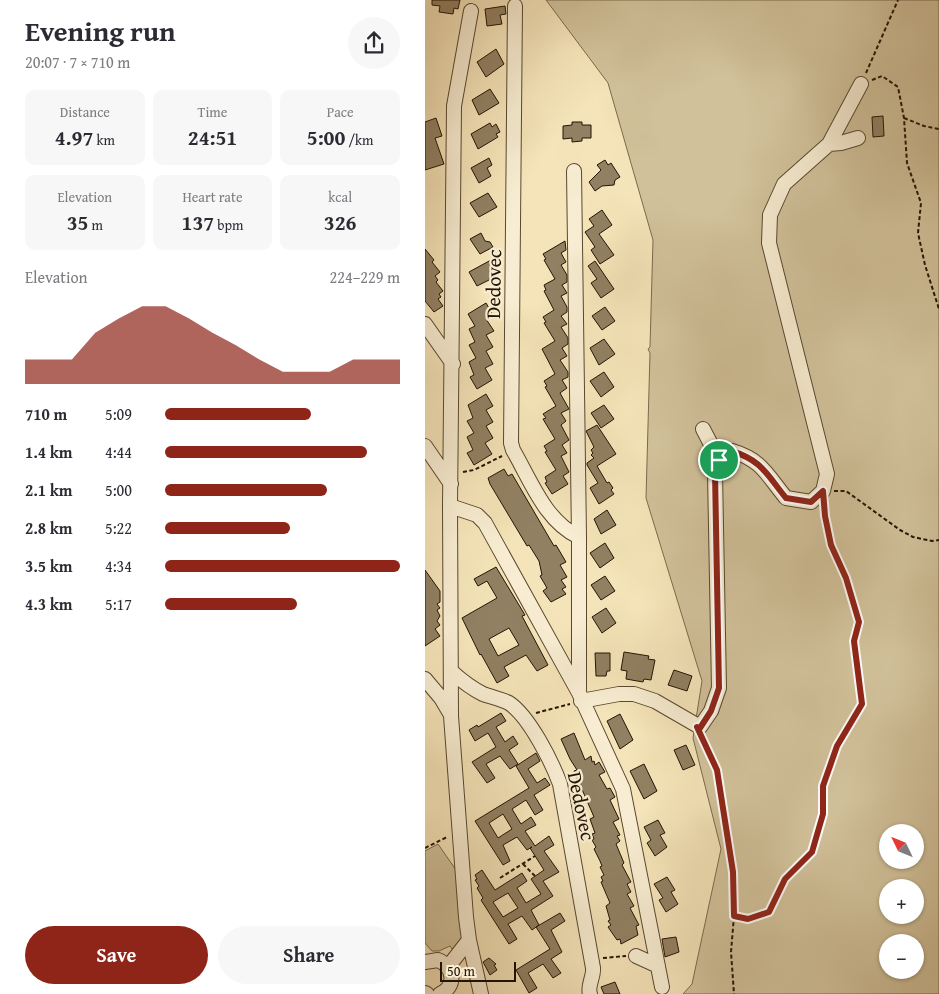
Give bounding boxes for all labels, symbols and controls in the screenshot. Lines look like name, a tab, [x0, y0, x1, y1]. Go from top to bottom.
text: Evening run	[25, 10, 176, 51]
button: share	[348, 17, 400, 69]
text: 20:07 · 7 × 710 m	[25, 50, 130, 74]
text: Distance	[60, 102, 110, 122]
text: Time	[198, 102, 227, 122]
text: Pace	[327, 102, 354, 122]
text: 4.97	[55, 122, 93, 153]
text: 24:51	[188, 122, 237, 153]
text: 5:00	[307, 122, 345, 153]
text: km	[93, 130, 115, 150]
text: /km	[345, 130, 374, 150]
text: Elevation	[57, 187, 112, 207]
text: Heart rate	[182, 187, 243, 207]
text: kcal	[328, 187, 352, 207]
text: 35	[67, 207, 88, 238]
text: 137	[182, 207, 214, 238]
text: 326	[324, 207, 356, 238]
text: m	[88, 215, 103, 235]
text: bpm	[214, 215, 243, 235]
street label: Dedovec	[478, 249, 508, 319]
text: Elevation	[25, 265, 88, 289]
text: 224–229 m	[330, 265, 400, 289]
text: 710 m	[25, 402, 67, 426]
text: 5:09	[105, 402, 132, 426]
pin	[698, 439, 740, 481]
text: 1.4 km	[25, 440, 72, 464]
text: 4:44	[105, 440, 132, 464]
icon: arrive	[705, 446, 733, 474]
text: 2.1 km	[25, 478, 72, 502]
text: 5:00	[105, 478, 132, 502]
text: 2.8 km	[25, 516, 72, 540]
text: 5:22	[105, 516, 132, 540]
text: 3.5 km	[25, 554, 72, 578]
text: 4:34	[105, 554, 132, 578]
text: 4.3 km	[25, 592, 72, 616]
text: 5:17	[105, 592, 132, 616]
street label: Dedovec	[561, 769, 603, 843]
north arrow	[879, 824, 924, 869]
map controls	[879, 824, 924, 979]
button: +	[879, 879, 924, 924]
button: Save	[25, 926, 208, 984]
button: Share	[218, 926, 400, 984]
button: −	[879, 934, 924, 979]
scale bar	[440, 959, 516, 982]
text: 50 m	[447, 961, 475, 981]

